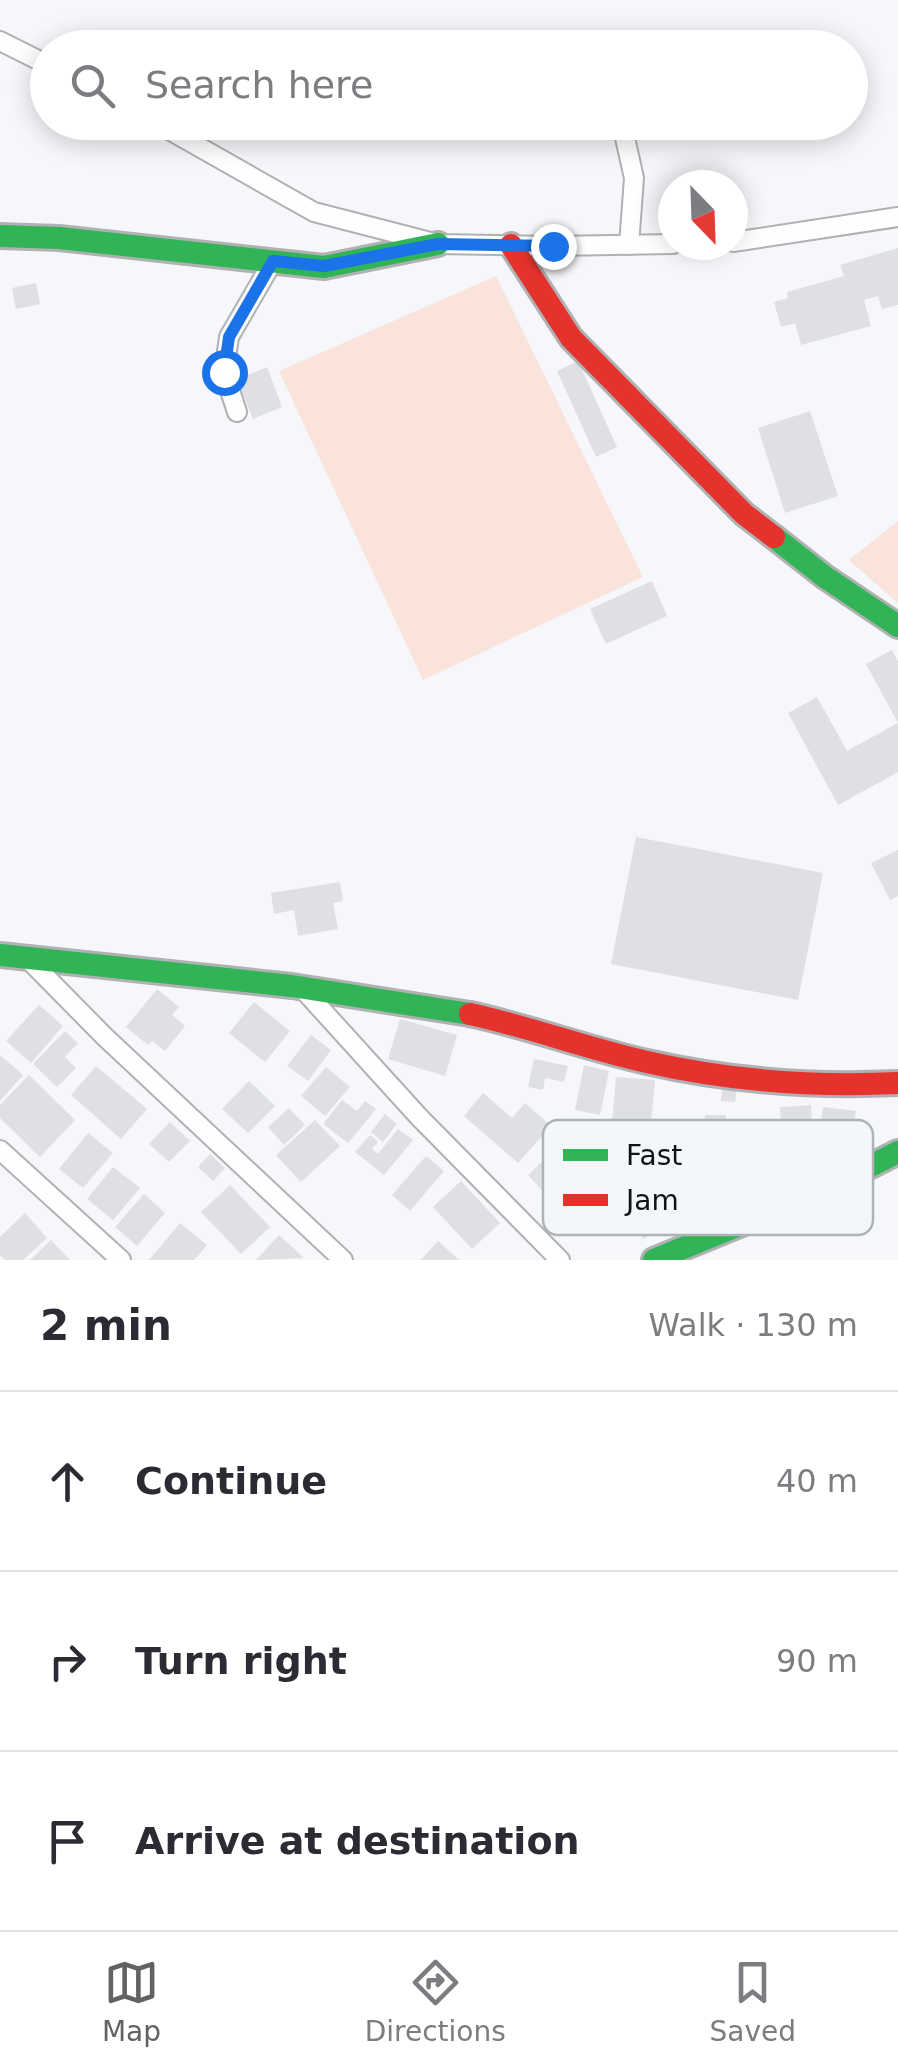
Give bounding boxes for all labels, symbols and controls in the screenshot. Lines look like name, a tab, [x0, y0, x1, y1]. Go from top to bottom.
search box	[30, 30, 868, 140]
icon: search	[65, 58, 120, 113]
text: Search here	[145, 63, 373, 107]
north arrow	[658, 170, 748, 260]
route end	[531, 224, 577, 270]
route start	[202, 350, 248, 396]
legend	[543, 1120, 873, 1235]
text: Fast	[626, 1139, 682, 1172]
text: Jam	[624, 1184, 679, 1217]
text: 2 min	[40, 1301, 172, 1350]
text: Walk · 130 m	[648, 1306, 858, 1344]
icon: ahead	[40, 1454, 95, 1509]
text: Continue	[135, 1459, 327, 1503]
text: 40 m	[776, 1462, 858, 1500]
icon: right	[40, 1634, 95, 1689]
text: Turn right	[135, 1639, 347, 1683]
text: 90 m	[776, 1642, 858, 1680]
icon: arrive	[40, 1814, 95, 1869]
text: Arrive at destination	[135, 1819, 580, 1863]
tab: Map	[102, 1955, 161, 2048]
tab: Directions	[365, 1955, 506, 2048]
tab: Saved	[710, 1955, 796, 2048]

